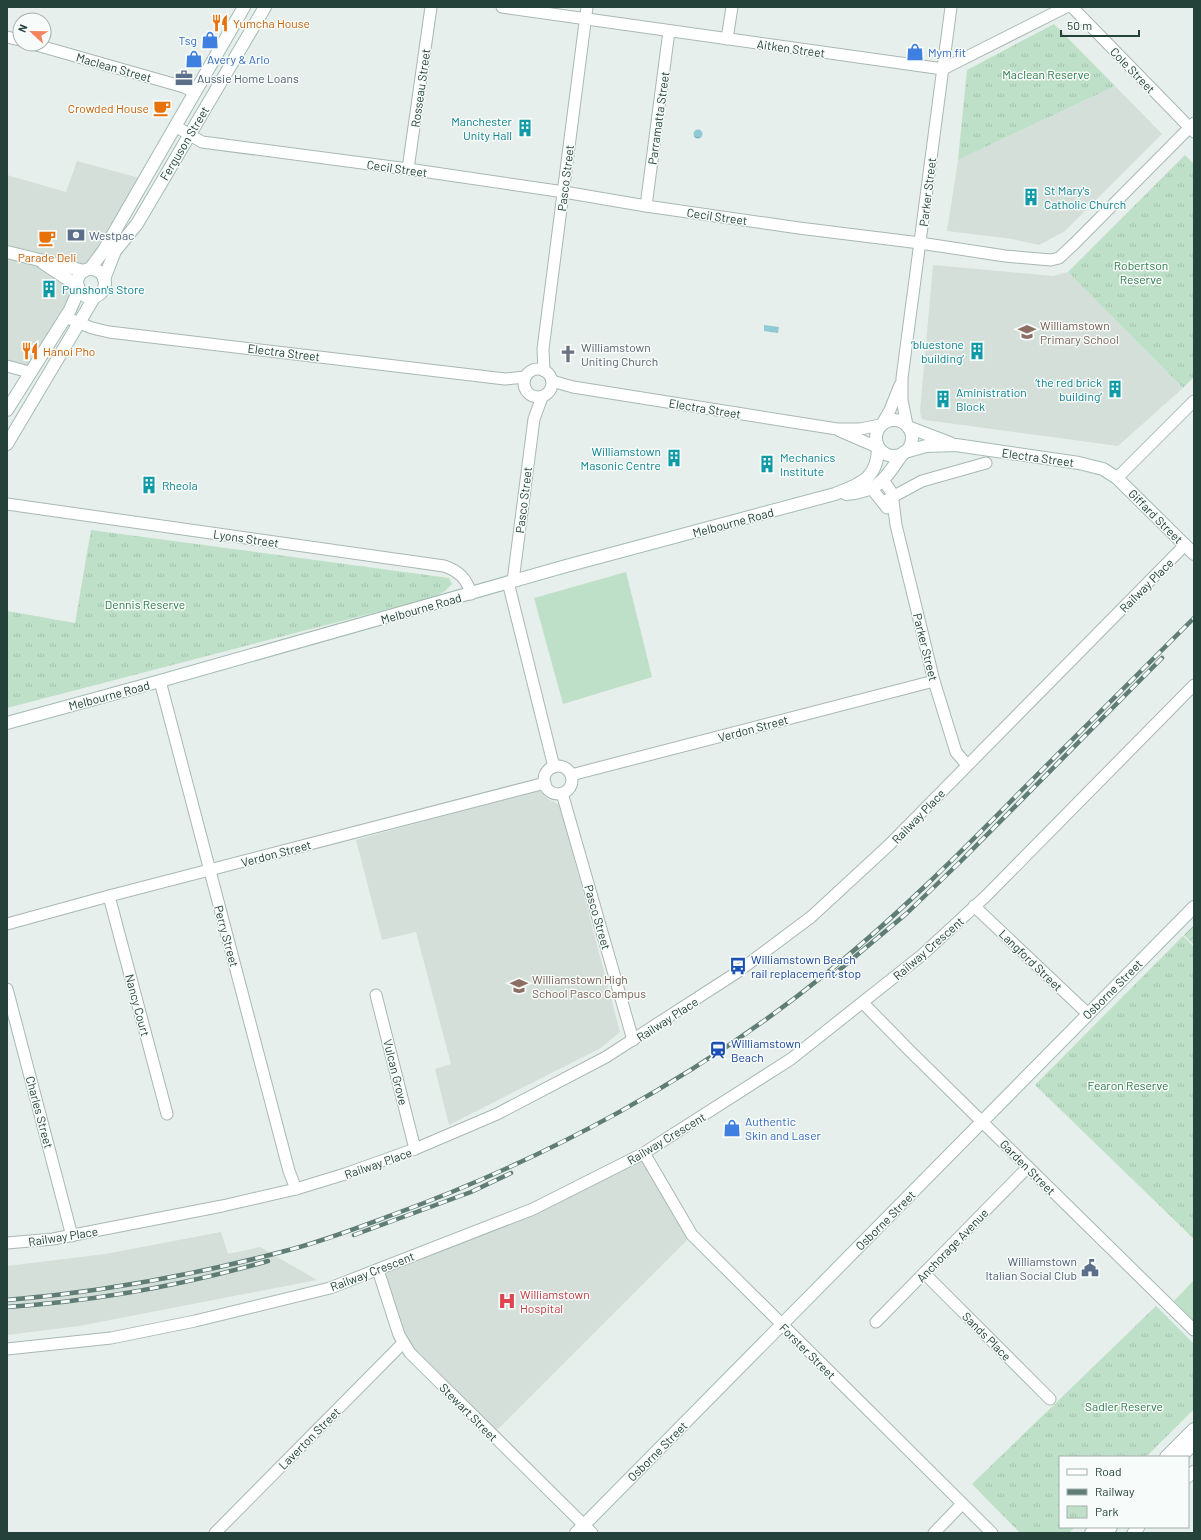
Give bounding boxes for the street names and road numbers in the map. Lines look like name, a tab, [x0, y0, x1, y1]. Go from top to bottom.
street label: Aitken Street	[756, 36, 826, 60]
street label: Cole Street	[1108, 44, 1158, 96]
street label: Rosseau Street	[408, 48, 432, 128]
street label: Maclean Street	[75, 50, 153, 84]
street label: Parramatta Street	[645, 70, 671, 166]
street label: Ferguson Street	[156, 104, 212, 182]
street label: Pasco Street	[554, 144, 576, 212]
street label: Cecil Street	[366, 157, 428, 179]
street label: Parker Street	[916, 157, 938, 227]
street label: Cecil Street	[686, 205, 748, 227]
street label: Electra Street	[247, 341, 321, 363]
street label: Electra Street	[668, 395, 742, 421]
street label: Electra Street	[1001, 445, 1075, 469]
street label: Pasco Street	[512, 466, 534, 534]
street label: Giffard Street	[1126, 486, 1186, 546]
street label: Melbourne Road	[691, 504, 775, 540]
street label: Lyons Street	[212, 526, 280, 550]
street label: Railway Place	[1116, 555, 1176, 615]
street label: Melbourne Road	[379, 590, 463, 626]
street label: Parker Street	[911, 612, 941, 682]
street label: Melbourne Road	[67, 677, 151, 713]
street label: Verdon Street	[716, 712, 790, 744]
street label: Railway Place	[889, 786, 947, 846]
street label: Verdon Street	[239, 837, 313, 869]
street label: Pasco Street	[582, 883, 614, 951]
street label: Perry Street	[212, 904, 242, 968]
street label: Railway Crescent	[890, 914, 966, 982]
street label: Langford Street	[997, 926, 1065, 994]
street label: Osborne Street	[1079, 956, 1145, 1022]
street label: Nancy Court	[123, 972, 153, 1038]
street label: Railway Place	[634, 994, 700, 1044]
street label: Vulcan Grove	[381, 1038, 411, 1106]
street label: Charles Street	[24, 1074, 56, 1150]
street label: Railway Crescent	[624, 1109, 708, 1167]
street label: Garden Street	[997, 1136, 1059, 1198]
street label: Railway Place	[342, 1145, 414, 1181]
street label: Osborne Street	[852, 1187, 918, 1253]
street label: Anchorage Avenue	[913, 1205, 991, 1285]
street label: Railway Place	[27, 1224, 99, 1248]
street label: Railway Crescent	[328, 1249, 416, 1293]
street label: Sands Place	[960, 1309, 1014, 1363]
street label: Forster Street	[777, 1320, 839, 1382]
street label: Stewart Street	[437, 1380, 501, 1444]
street label: Laverton Street	[275, 1404, 343, 1472]
street label: Osborne Street	[624, 1418, 690, 1484]

